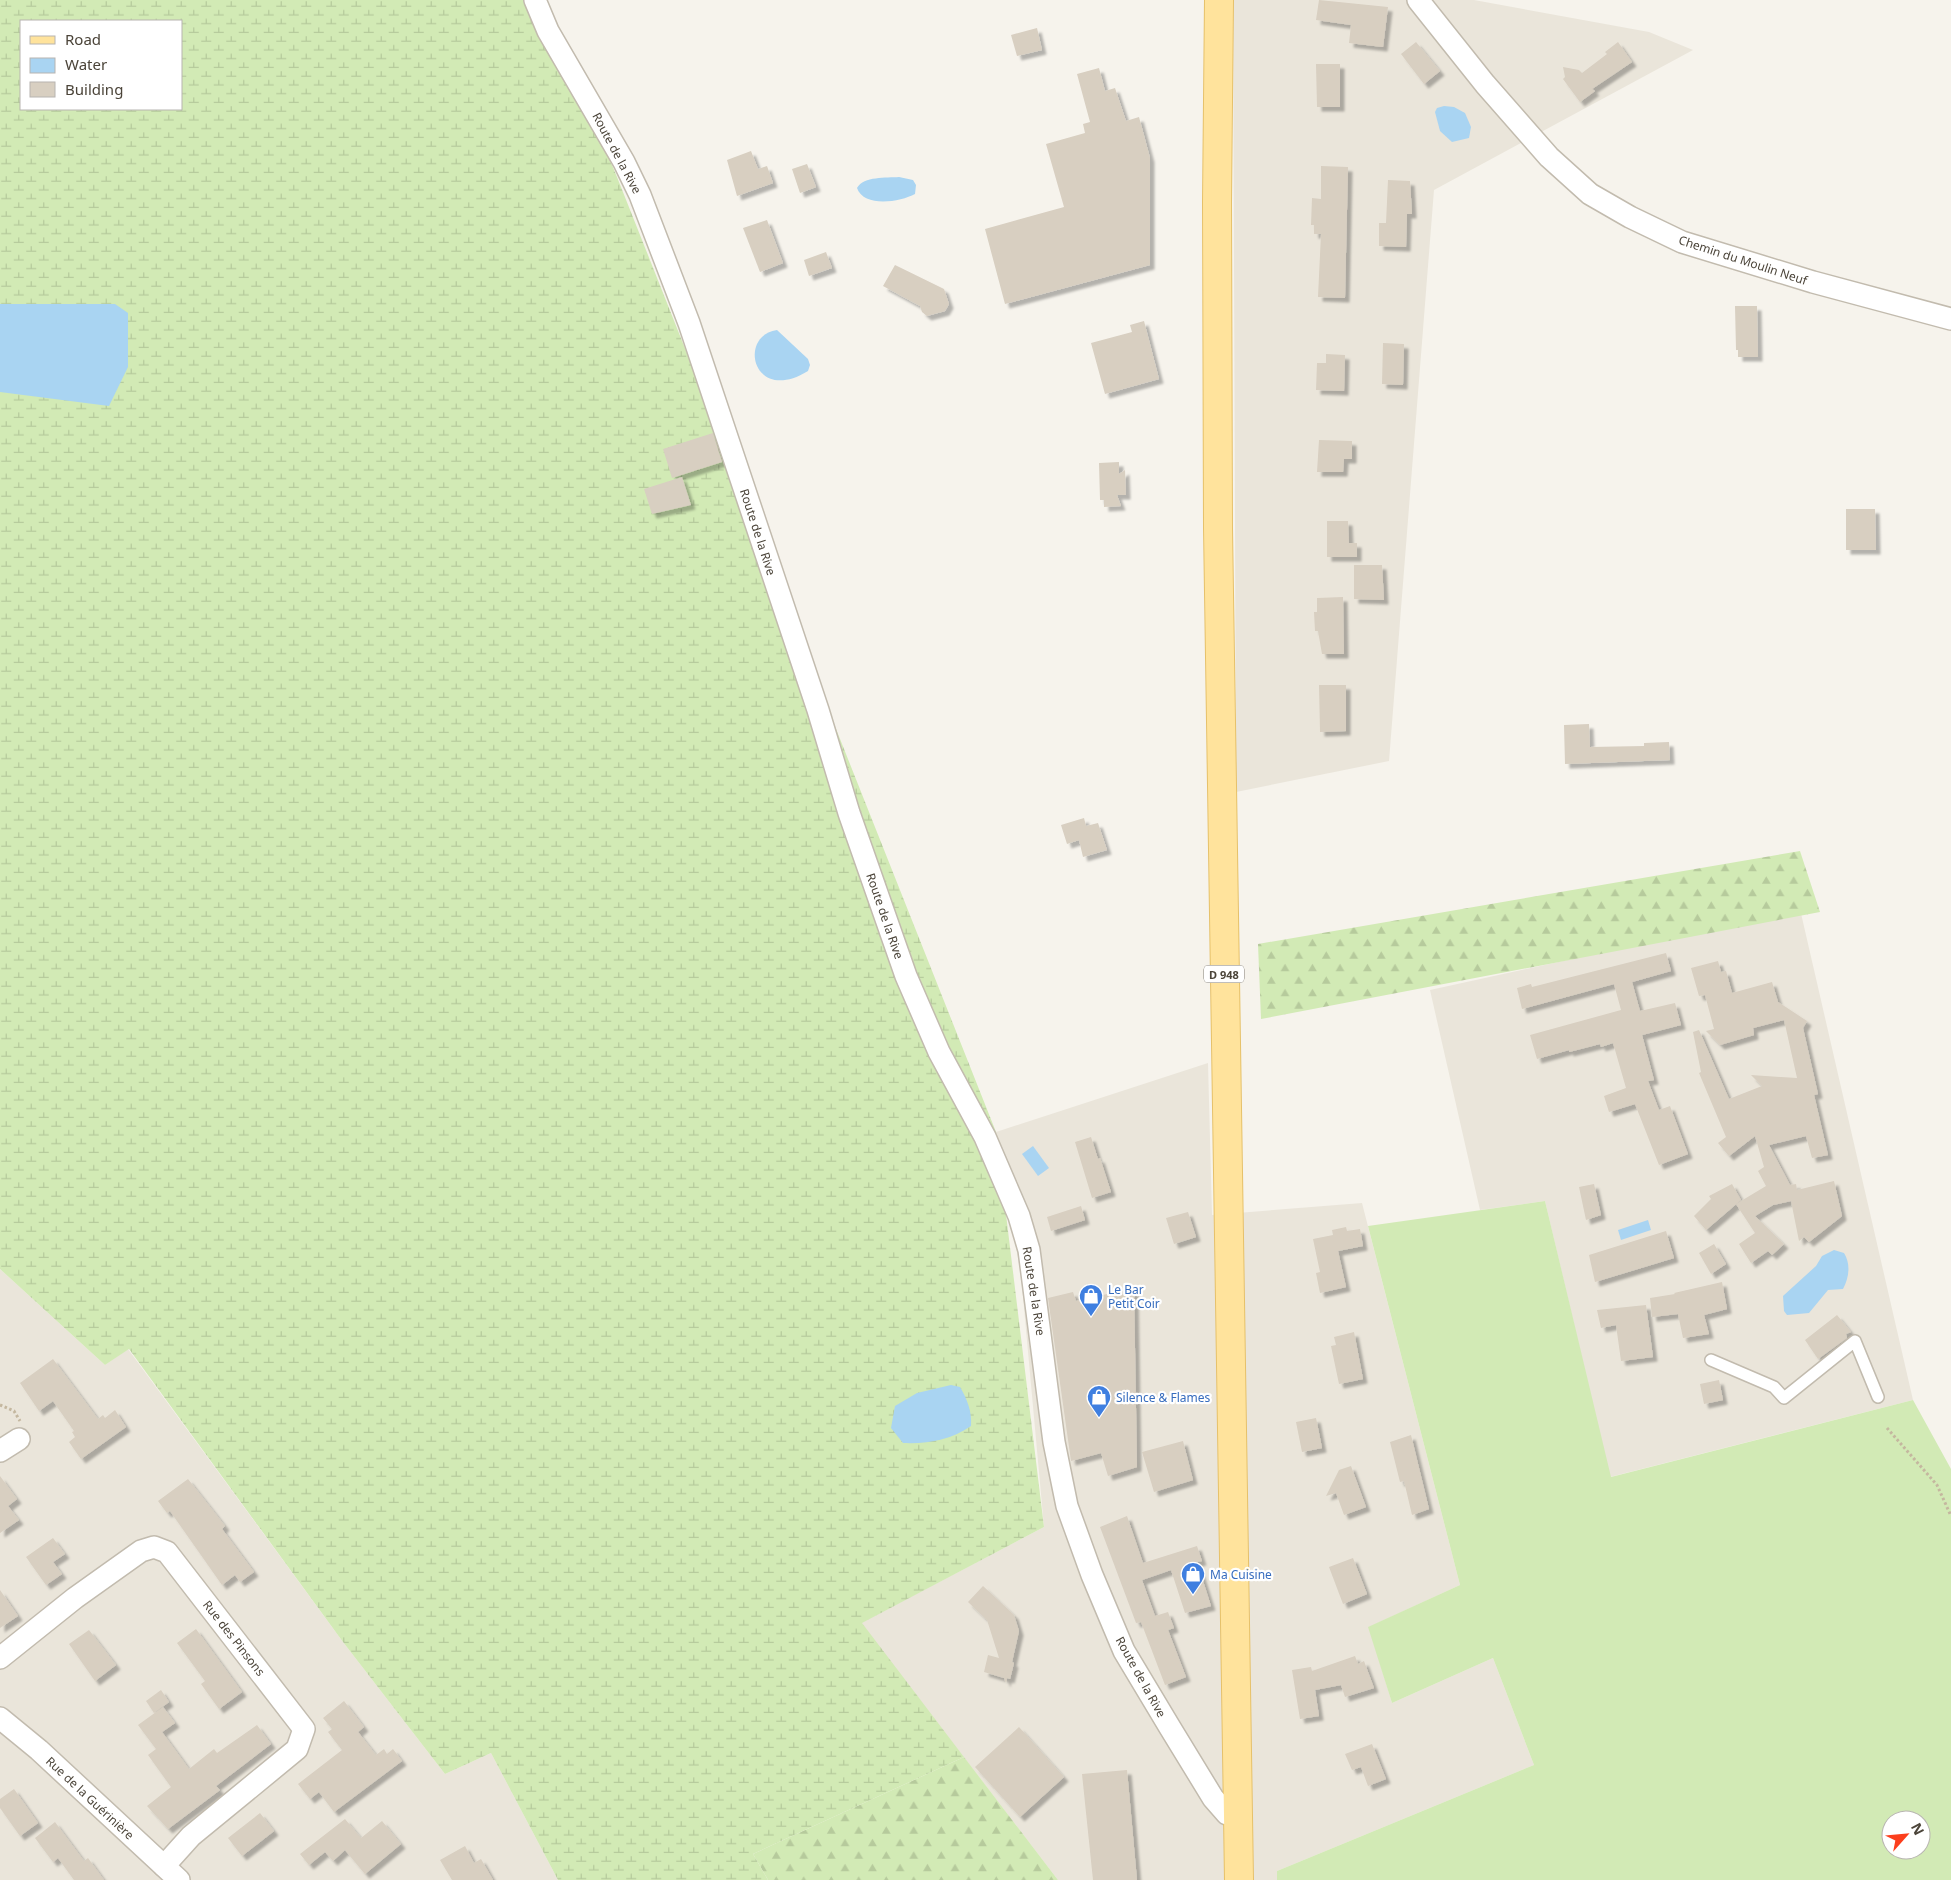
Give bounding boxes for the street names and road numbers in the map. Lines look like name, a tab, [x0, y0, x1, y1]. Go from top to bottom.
street label: Route de la Rive	[588, 109, 646, 197]
street label: Chemin du Moulin Neuf	[1677, 231, 1810, 289]
street label: Route de la Rive	[736, 487, 780, 578]
street label: Route de la Rive	[862, 871, 908, 962]
road number: D 948	[1204, 966, 1244, 982]
street label: Route de la Rive	[1019, 1245, 1049, 1337]
street label: Rue des Pinsons	[199, 1597, 269, 1680]
street label: Route de la Rive	[1112, 1634, 1170, 1721]
street label: Rue de la Guérinière	[42, 1753, 138, 1843]

